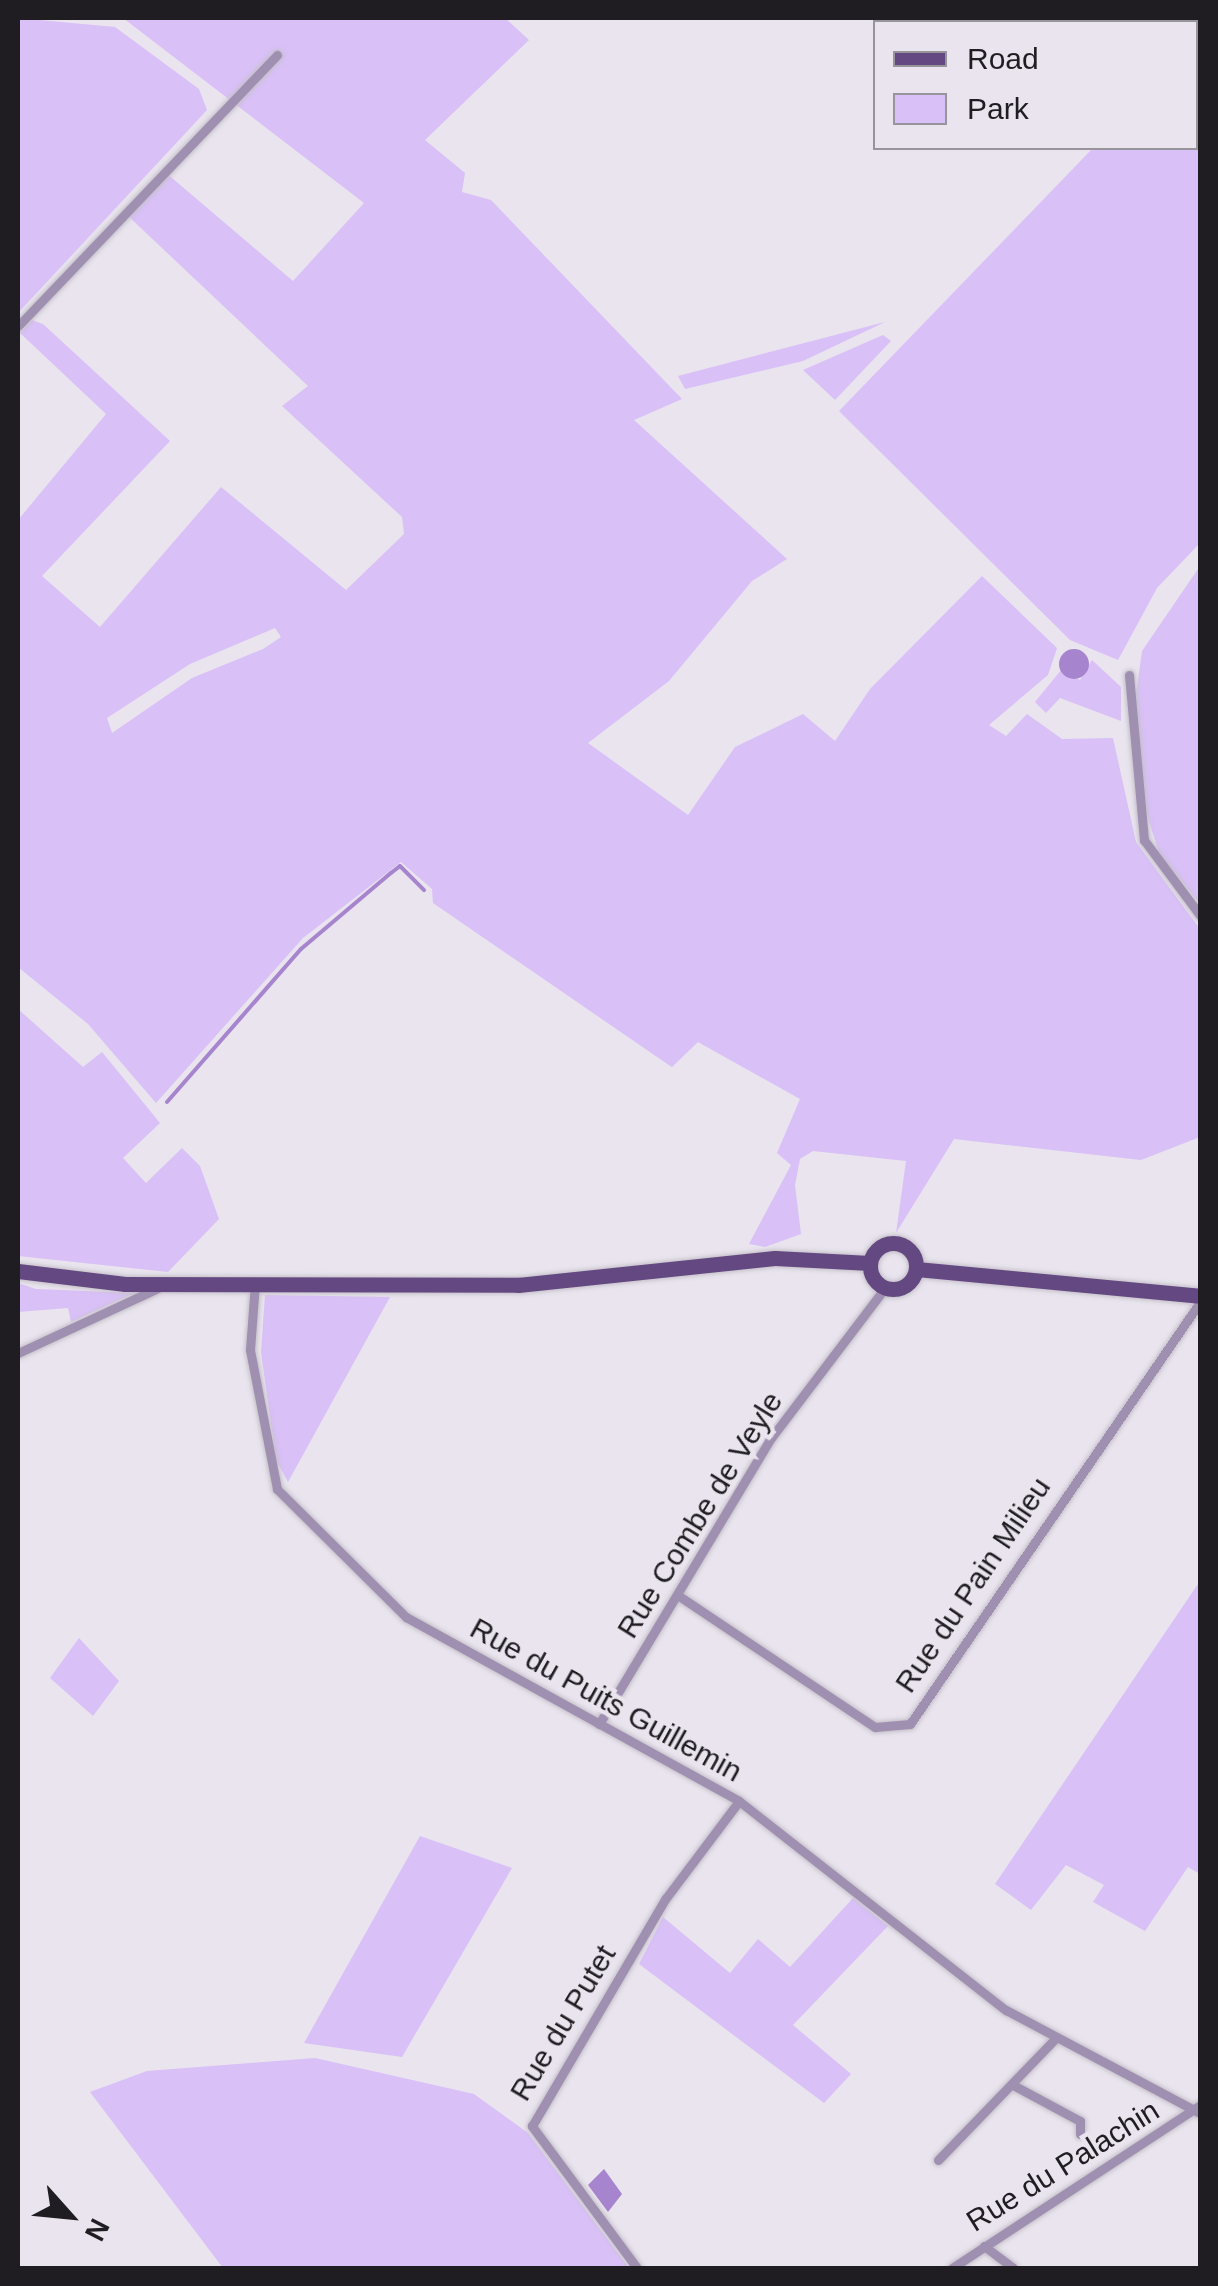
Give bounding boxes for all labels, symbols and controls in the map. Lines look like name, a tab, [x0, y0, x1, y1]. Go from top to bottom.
legend	[873, 20, 1198, 150]
text: Road	[967, 42, 1039, 75]
text: Park	[967, 92, 1029, 125]
street label: Rue Combe de Veyle	[610, 1385, 790, 1645]
street label: Rue du Pain Milieu	[888, 1471, 1058, 1699]
street label: Rue du Puits Guillemin	[464, 1610, 748, 1790]
street label: Rue du Putet	[502, 1939, 624, 2107]
street label: Rue du Palachin	[960, 2092, 1166, 2240]
north arrow	[20, 2166, 120, 2266]
text: N	[79, 2214, 116, 2246]

